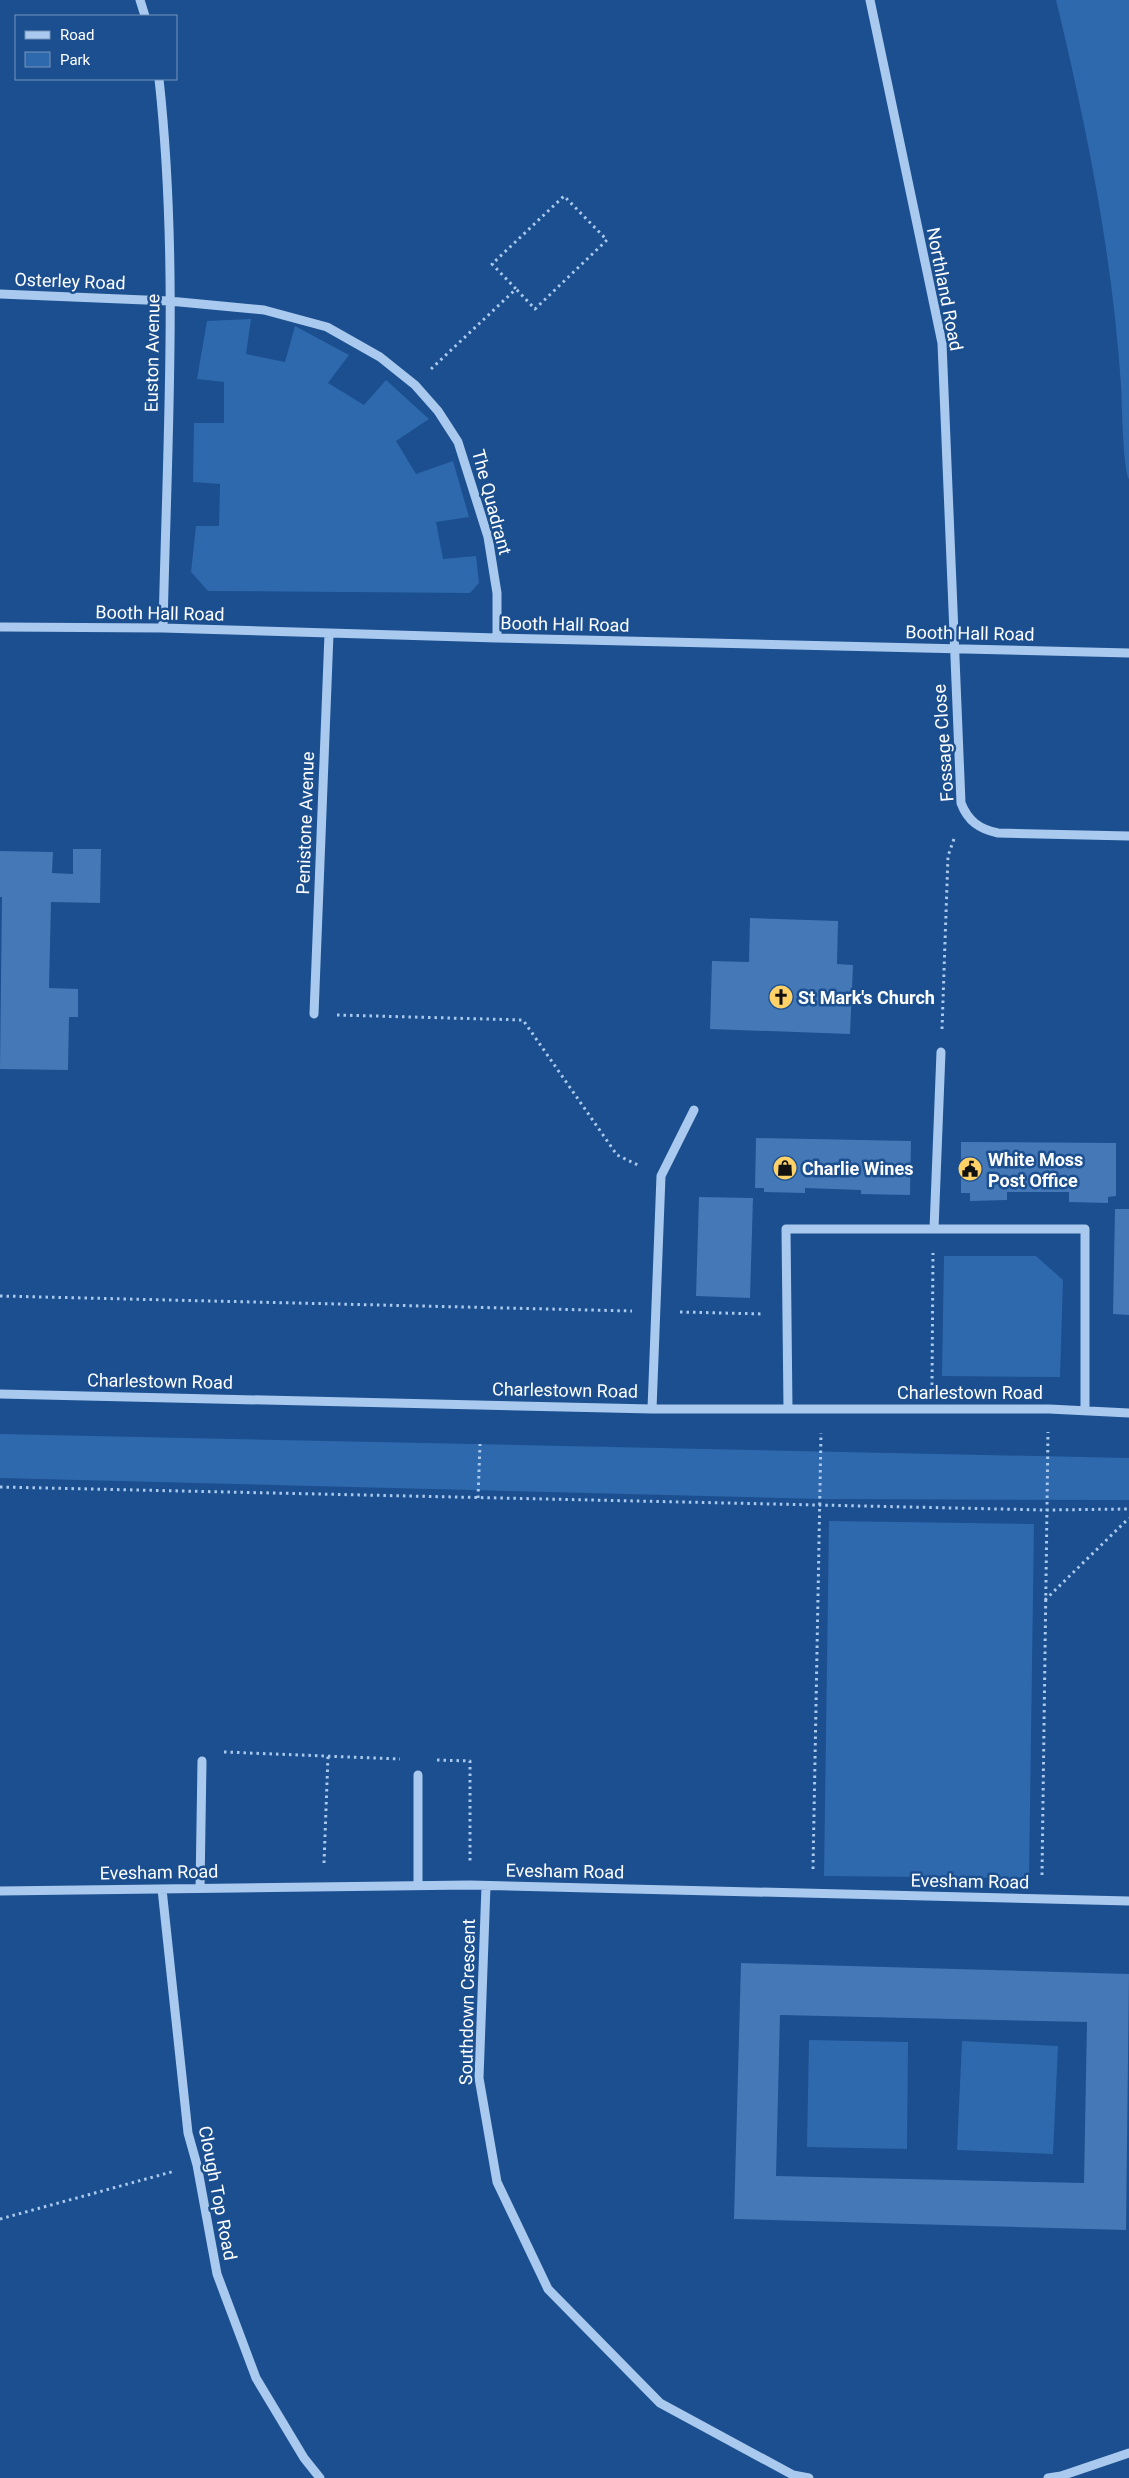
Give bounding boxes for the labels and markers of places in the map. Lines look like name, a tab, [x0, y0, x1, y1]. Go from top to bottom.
church icon: St Mark's Church	[768, 984, 794, 1010]
place label: St Mark's Church	[798, 987, 935, 1008]
place label: White Moss Post Office	[988, 1149, 1083, 1191]
shop icon: Charlie Wines	[772, 1155, 798, 1181]
public building icon: White Moss Post Office	[957, 1156, 983, 1182]
place label: Charlie Wines	[802, 1158, 913, 1179]

